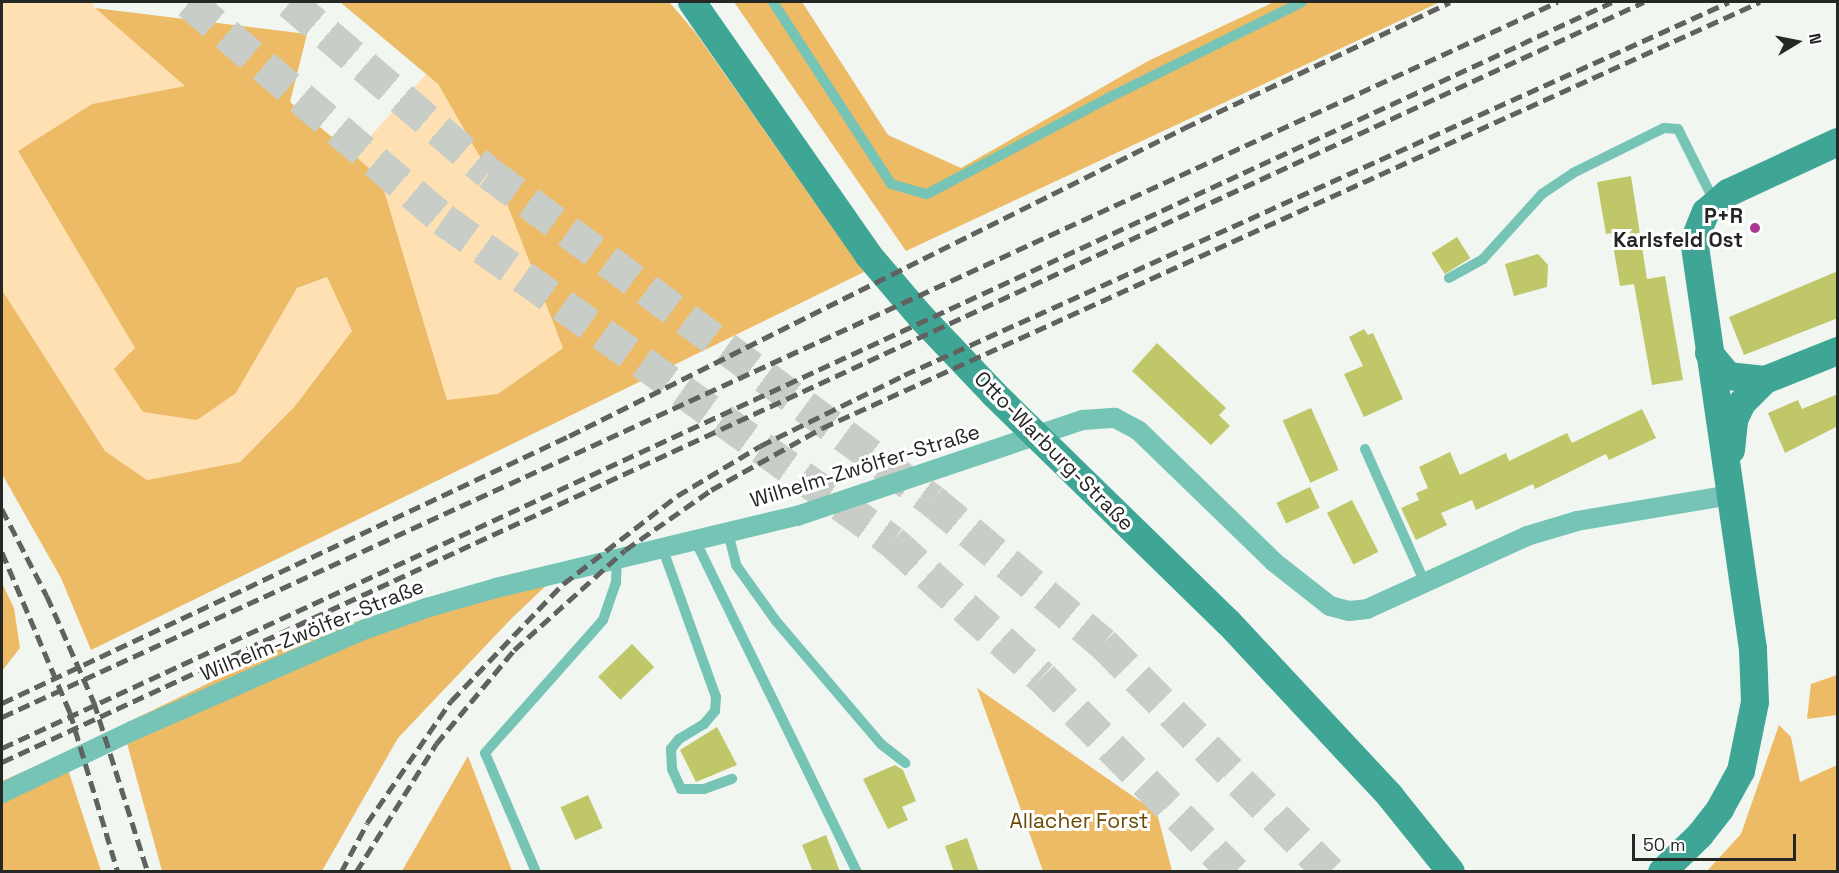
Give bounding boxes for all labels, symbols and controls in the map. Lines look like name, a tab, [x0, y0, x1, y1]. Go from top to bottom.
north arrow	[1767, 12, 1827, 72]
text: N	[1804, 32, 1826, 46]
place label: P+R Karlsfeld Ost	[1613, 203, 1743, 253]
marker: P+R Karlsfeld Ost	[1748, 221, 1762, 235]
street label: Otto-Warburg-Straße	[969, 366, 1139, 536]
street label: Wilhelm-Zwölfer-Straße	[747, 419, 983, 513]
street label: Wilhelm-Zwölfer-Straße	[197, 574, 427, 686]
park label: Allacher Forst	[1010, 808, 1148, 834]
scale bar	[1635, 822, 1798, 860]
text: 50 m	[1643, 833, 1685, 856]

